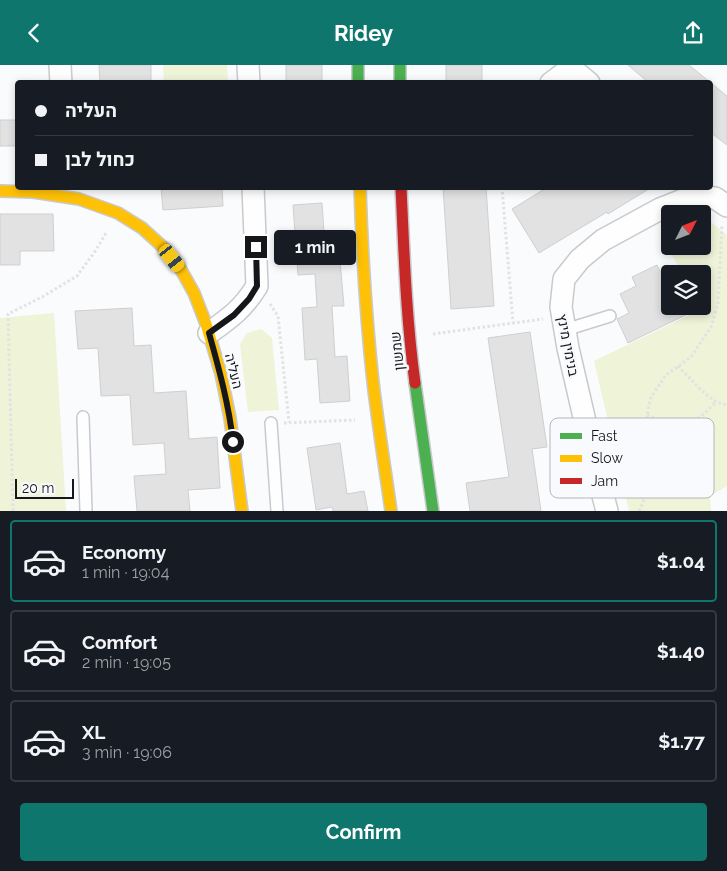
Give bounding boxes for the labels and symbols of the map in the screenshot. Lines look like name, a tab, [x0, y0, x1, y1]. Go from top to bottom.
north arrow	[661, 205, 711, 255]
callout: 1 min	[274, 229, 356, 265]
route end	[245, 236, 267, 258]
car	[156, 242, 187, 274]
street label: בנימין מינץ	[554, 313, 582, 378]
street label: שמשון	[387, 331, 407, 371]
street label: העליה	[222, 352, 246, 390]
legend	[550, 418, 714, 498]
text: Fast	[591, 428, 618, 444]
route start	[222, 431, 244, 453]
text: Slow	[591, 450, 623, 466]
text: Jam	[591, 473, 618, 489]
scale bar	[15, 476, 74, 499]

